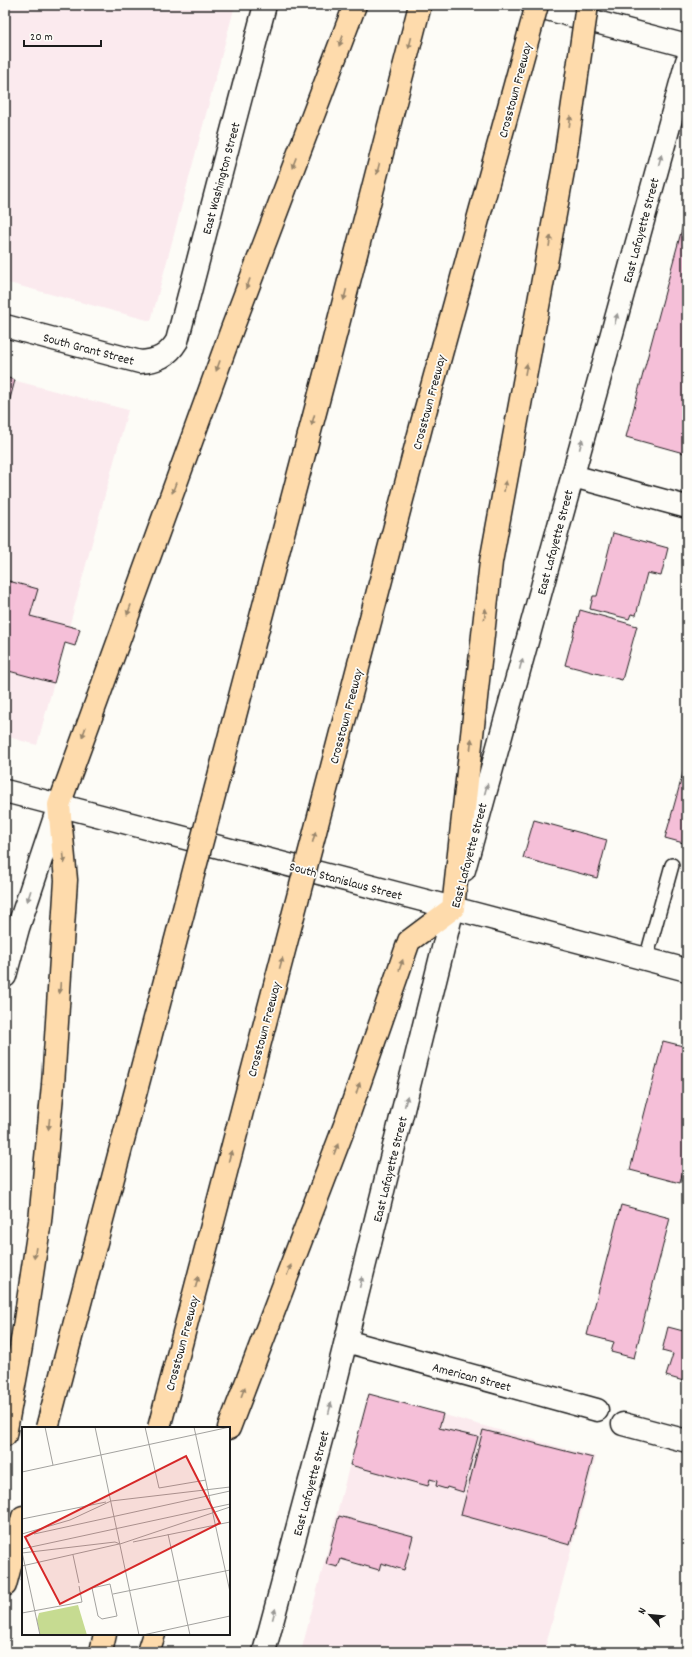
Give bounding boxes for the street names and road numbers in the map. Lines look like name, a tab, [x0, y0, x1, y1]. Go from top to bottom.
street label: Crosstown Freeway	[495, 40, 538, 140]
street label: East Washington Street	[198, 120, 247, 237]
street label: East Lafayette Street	[619, 176, 666, 285]
street label: South Grant Street	[41, 329, 136, 372]
street label: Crosstown Freeway	[409, 352, 452, 452]
street label: East Lafayette Street	[533, 488, 580, 597]
street label: Crosstown Freeway	[326, 666, 369, 766]
street label: East Lafayette Street	[447, 801, 494, 910]
street label: South Stanislaus Street	[287, 858, 404, 907]
street label: Crosstown Freeway	[244, 979, 287, 1079]
street label: East Lafayette Street	[369, 1115, 414, 1224]
street label: Crosstown Freeway	[162, 1293, 205, 1393]
street label: American Street	[430, 1359, 513, 1398]
street label: East Lafayette Street	[289, 1429, 336, 1538]

